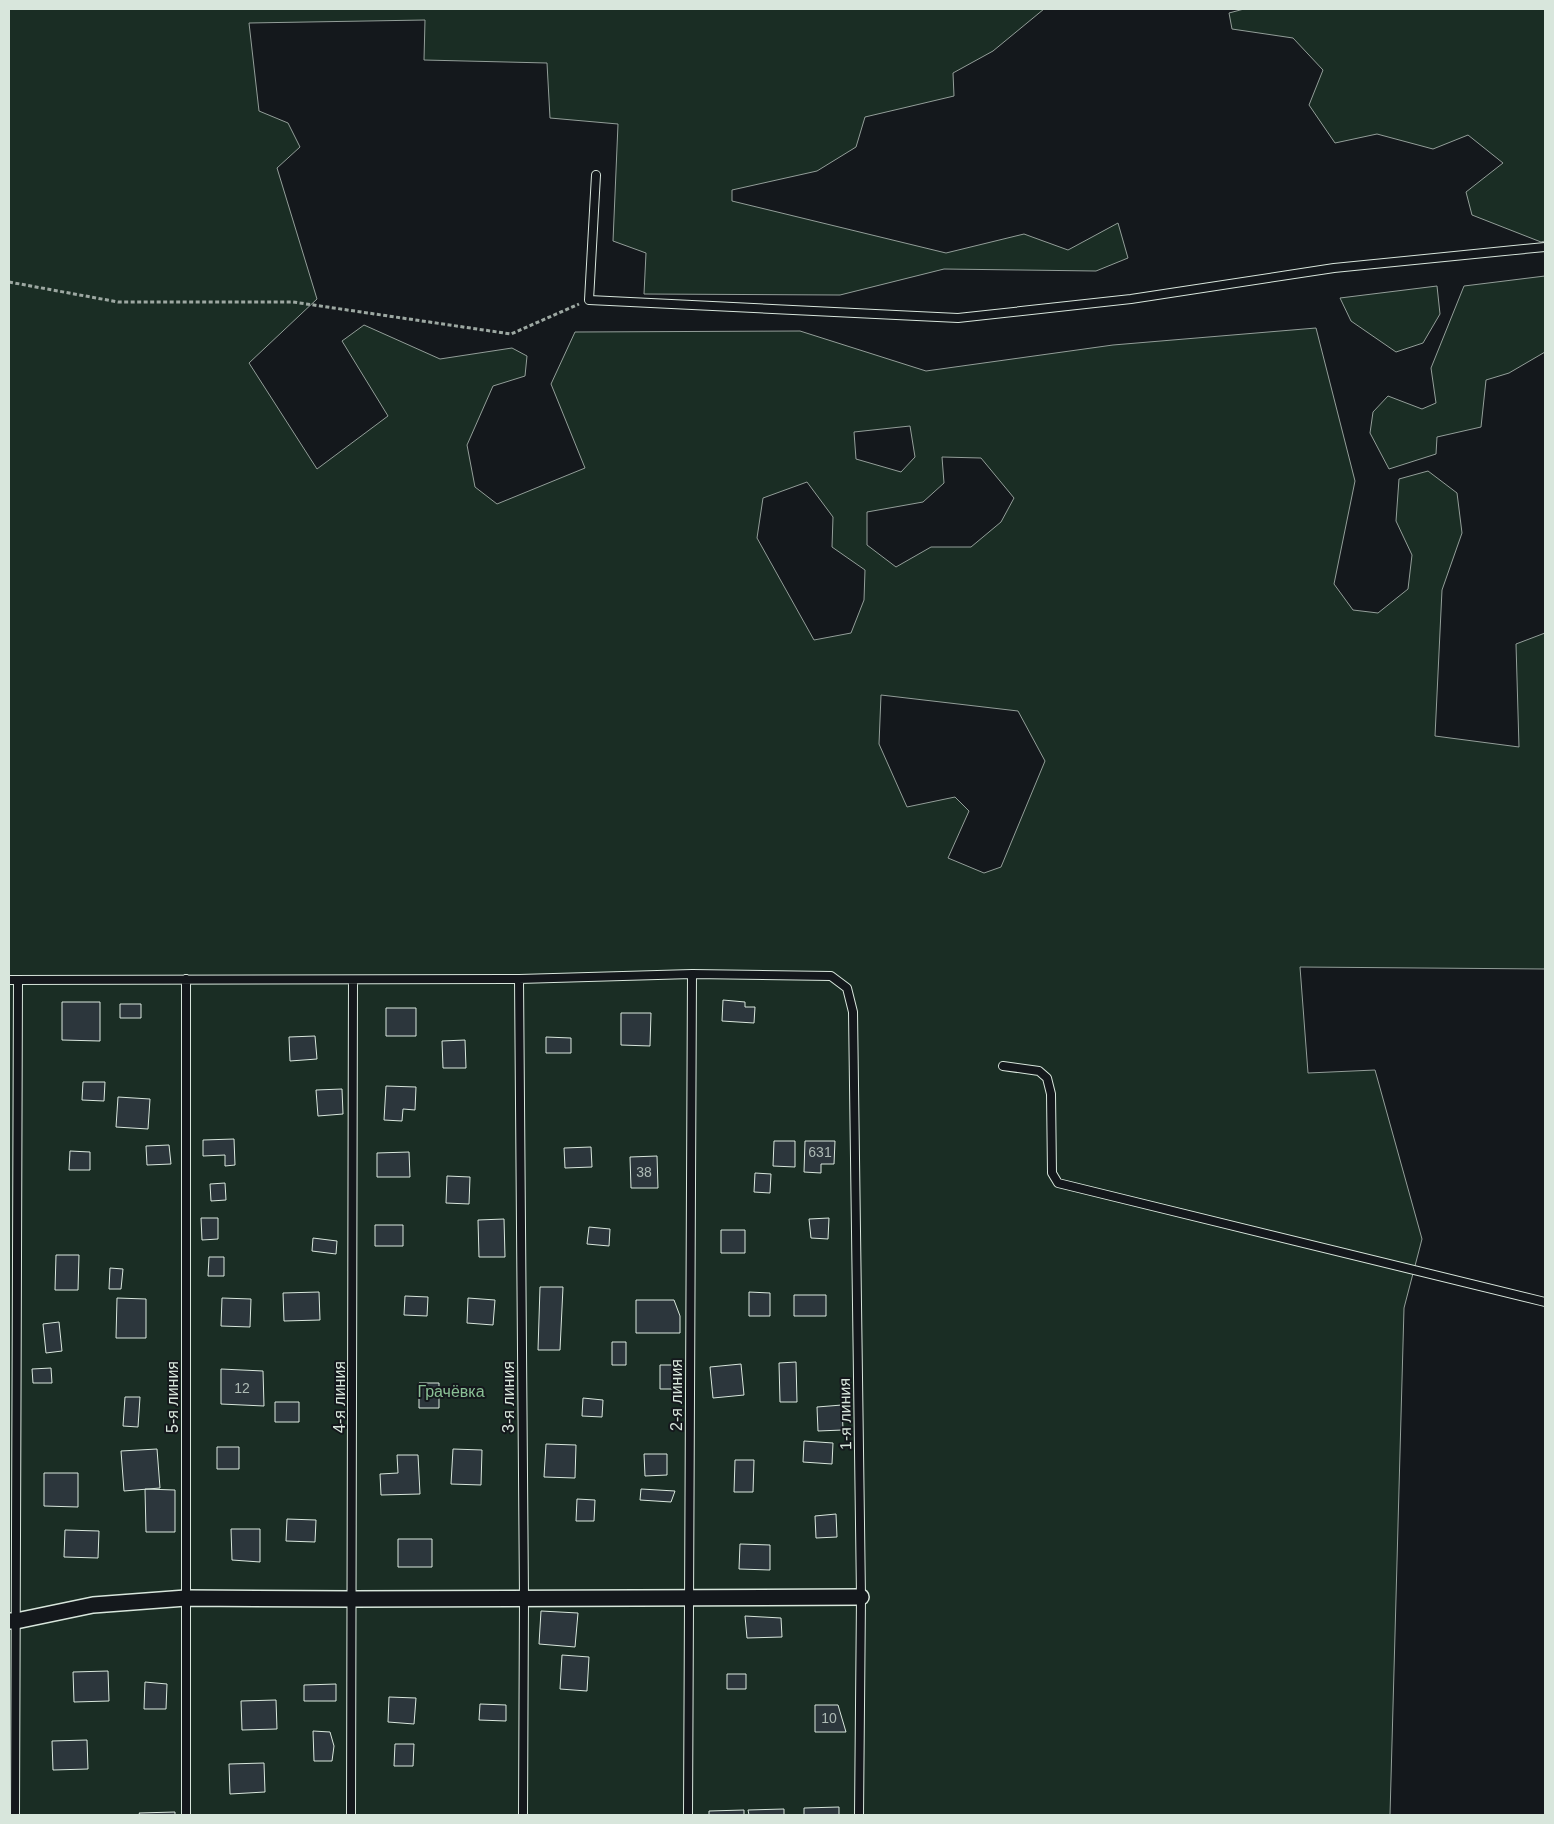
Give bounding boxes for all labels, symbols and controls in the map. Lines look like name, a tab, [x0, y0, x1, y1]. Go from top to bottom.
house number: 631	[808, 1144, 832, 1160]
house number: 38	[636, 1164, 652, 1180]
street label: 2-я линия	[668, 1359, 685, 1431]
street label: 5-я линия	[164, 1361, 181, 1433]
street label: 4-я линия	[331, 1361, 348, 1433]
street label: 3-я линия	[500, 1361, 517, 1433]
street label: 1-я линия	[836, 1378, 854, 1450]
house number: 12	[234, 1380, 250, 1396]
park label: Грачёвка	[417, 1383, 485, 1400]
house number: 10	[821, 1710, 837, 1726]

